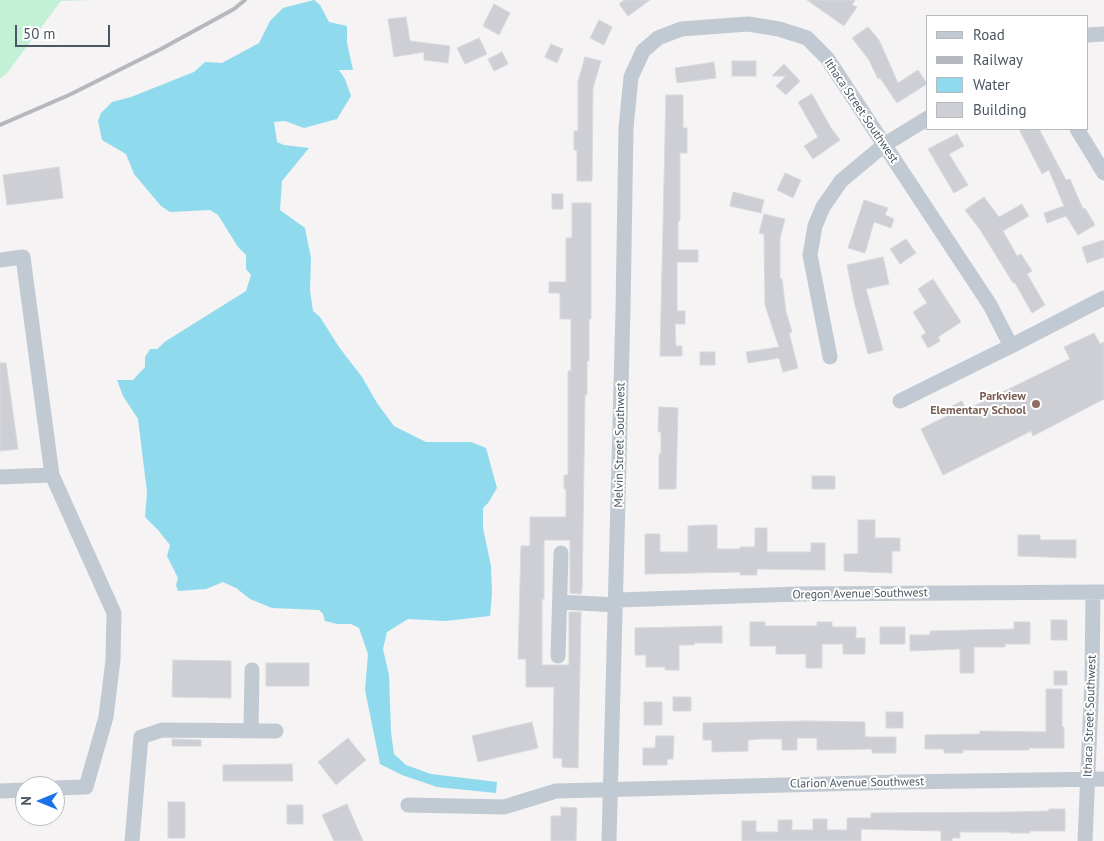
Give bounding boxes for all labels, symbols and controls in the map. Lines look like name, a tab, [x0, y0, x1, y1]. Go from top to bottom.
scale bar	[18, 15, 112, 47]
legend	[926, 15, 1089, 130]
text: 50 m	[23, 24, 56, 43]
text: Road	[973, 25, 1005, 44]
text: Railway	[973, 50, 1023, 69]
street label: Ithaca Street Southwest	[821, 56, 901, 166]
text: Water	[973, 75, 1010, 94]
text: Building	[973, 100, 1027, 119]
street label: Melvin Street Southwest	[612, 382, 628, 508]
place label: Parkview Elementary School	[930, 390, 1026, 418]
marker: Parkview Elementary School	[1030, 398, 1042, 410]
street label: Oregon Avenue Southwest	[792, 586, 928, 602]
street label: Ithaca Street Southwest	[1081, 655, 1099, 777]
street label: Clarion Avenue Southwest	[790, 775, 924, 791]
north arrow	[15, 776, 65, 826]
text: N	[17, 796, 35, 806]

